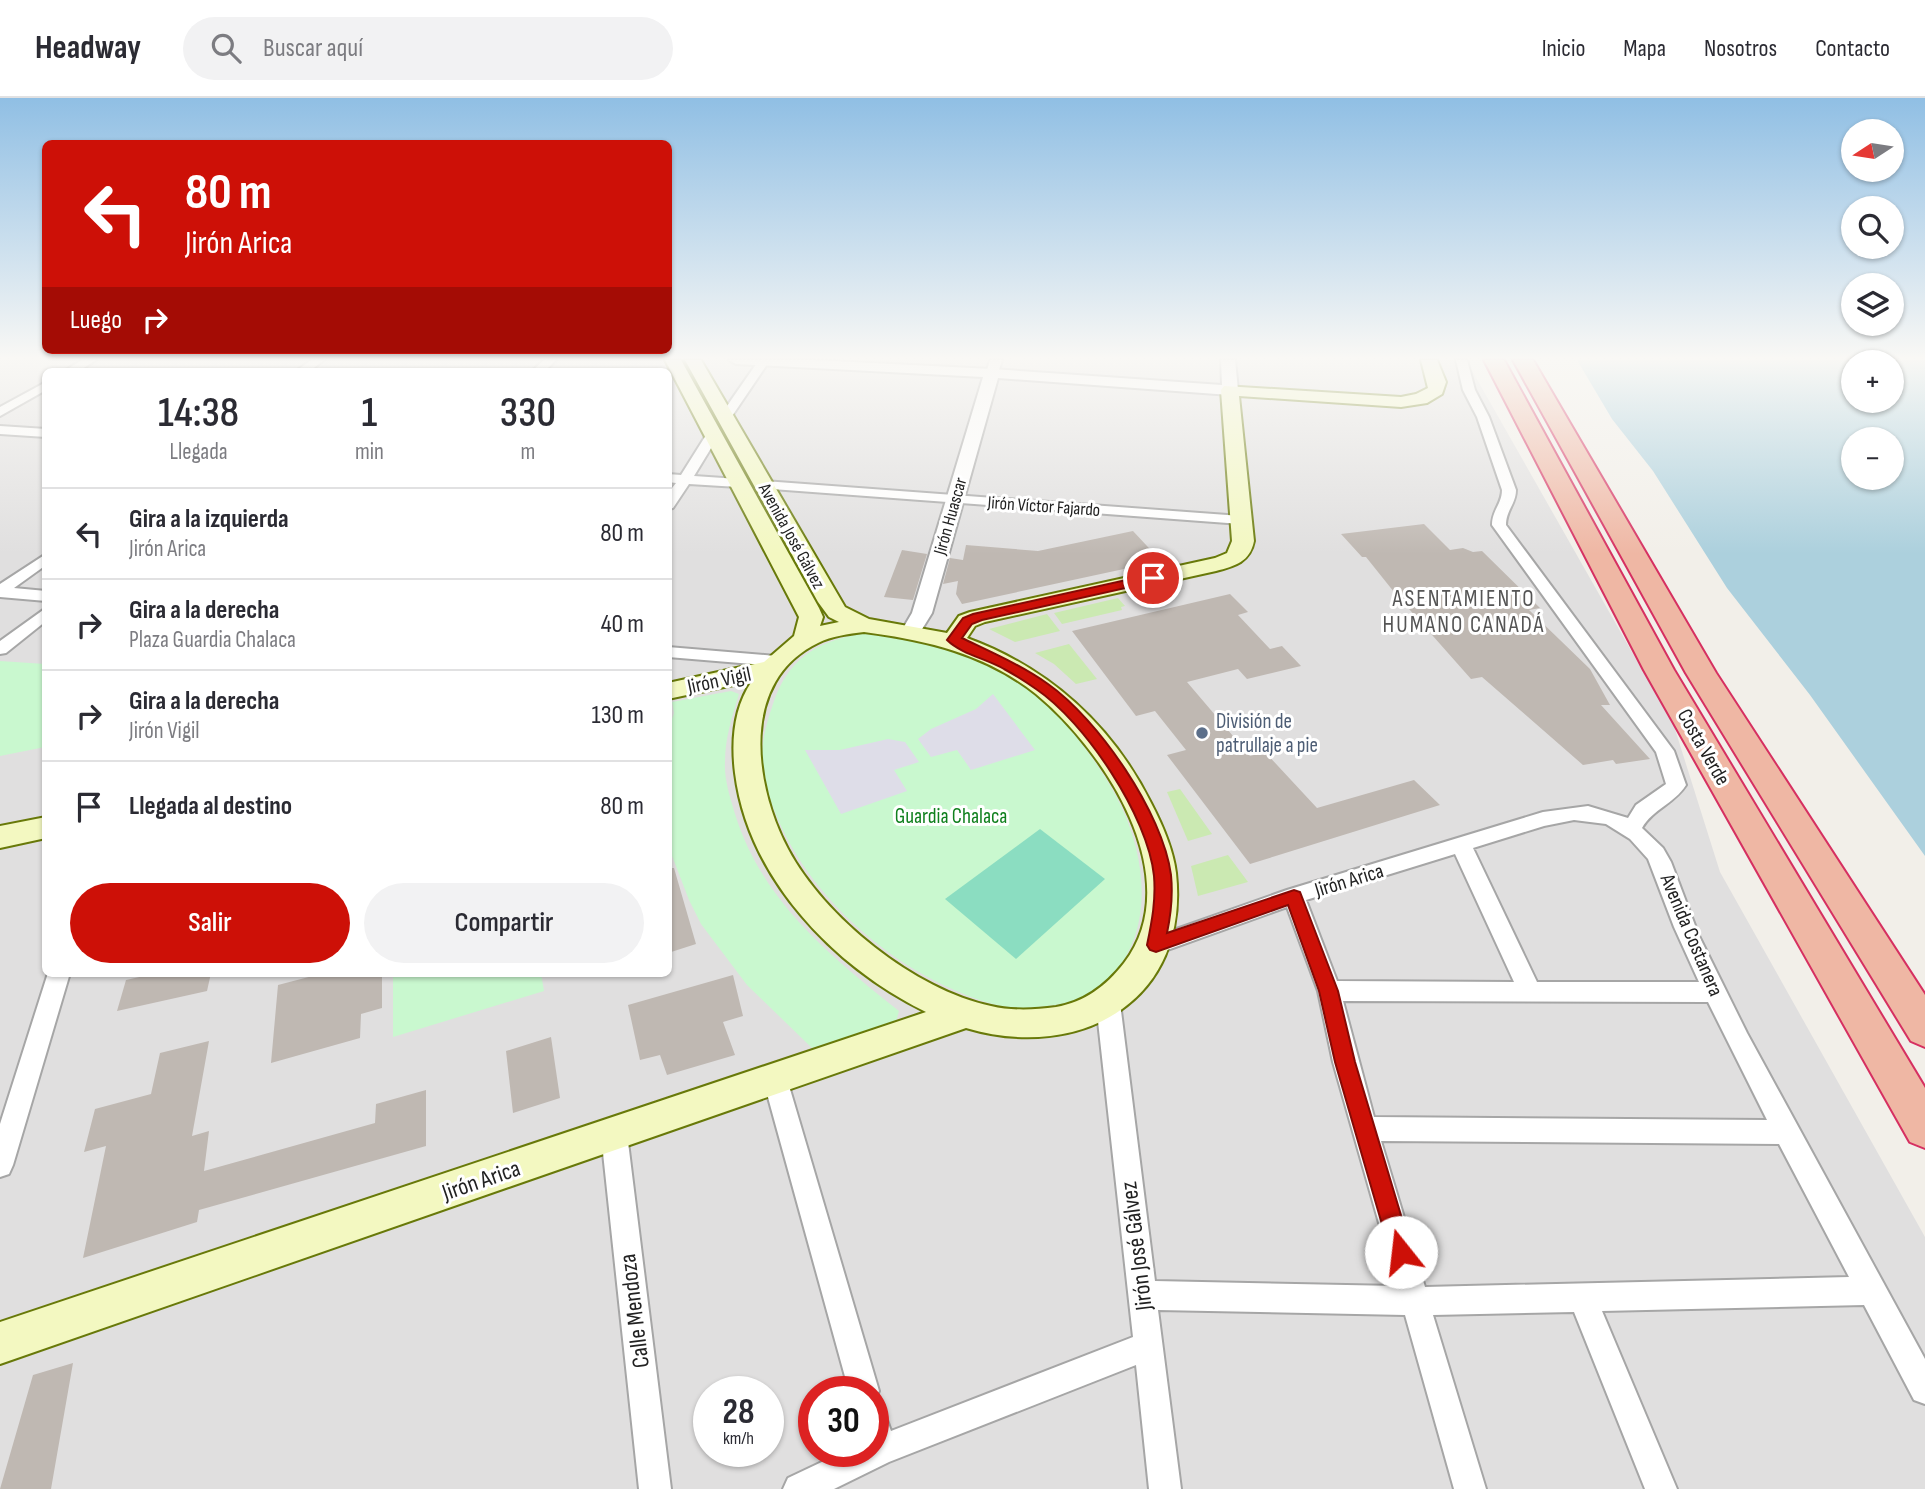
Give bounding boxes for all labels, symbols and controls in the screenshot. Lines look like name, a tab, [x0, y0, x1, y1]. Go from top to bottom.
search box	[183, 17, 673, 80]
text: Headway	[35, 28, 141, 68]
icon: search	[207, 29, 245, 67]
text: Buscar aquí	[263, 33, 363, 64]
text: Inicio	[1542, 34, 1585, 63]
text: Mapa	[1623, 34, 1666, 63]
text: Nosotros	[1704, 34, 1777, 63]
text: Contacto	[1815, 34, 1890, 63]
north arrow	[1841, 119, 1904, 182]
map controls	[1841, 119, 1904, 490]
text: 80 m	[185, 164, 272, 223]
icon: left	[70, 168, 161, 259]
button: search	[1841, 196, 1904, 259]
text: Jirón Arica	[185, 224, 292, 263]
button: layers	[1841, 273, 1904, 336]
icon: right	[136, 301, 174, 339]
text: Luego	[70, 305, 122, 336]
button: +	[1841, 350, 1904, 413]
text: 14:38	[158, 388, 239, 439]
text: 1	[362, 388, 377, 439]
text: 330	[500, 388, 556, 439]
button: −	[1841, 427, 1904, 490]
text: Llegada	[169, 438, 228, 466]
text: min	[355, 438, 384, 466]
text: m	[521, 438, 535, 466]
street label: Jirón Huascar	[929, 475, 971, 558]
street label: Avenida José Gálvez	[753, 479, 829, 593]
street label: Jirón Víctor Fajardo	[986, 492, 1101, 521]
text: Gira a la izquierda	[129, 504, 289, 535]
icon: left	[70, 515, 108, 553]
text: 80 m	[600, 518, 644, 549]
text: Jirón Arica	[129, 535, 206, 563]
pin	[1123, 548, 1183, 608]
icon: arrive	[1134, 559, 1172, 597]
district label: ASENTAMIENTO HUMANO CANADÁ	[1383, 585, 1545, 639]
text: Gira a la derecha	[129, 595, 279, 626]
icon: right	[70, 606, 108, 644]
text: 40 m	[601, 609, 644, 640]
text: Plaza Guardia Chalaca	[129, 626, 296, 654]
street label: Jirón Vigil	[684, 662, 753, 700]
text: Gira a la derecha	[129, 686, 279, 717]
icon: right	[70, 697, 108, 735]
text: 130 m	[592, 700, 644, 731]
street label: Costa Verde	[1672, 705, 1735, 790]
place label: División de patrullaje a pie	[1216, 709, 1318, 758]
text: Jirón Vigil	[129, 717, 200, 745]
marker: División de patrullaje a pie	[1194, 725, 1210, 741]
icon: arrive	[70, 788, 108, 826]
text: Llegada al destino	[129, 791, 292, 822]
text: 80 m	[600, 791, 644, 822]
park label: Guardia Chalaca	[895, 804, 1007, 829]
street label: Jirón Arica	[1311, 858, 1387, 903]
street label: Avenida Costanera	[1654, 870, 1728, 1000]
button: Salir	[70, 883, 350, 963]
button: Compartir	[364, 883, 644, 963]
street label: Jirón Arica	[437, 1154, 524, 1208]
street label: Jirón José Gálvez	[1114, 1179, 1159, 1313]
position arrow	[1364, 1215, 1438, 1289]
street label: Calle Mendoza	[613, 1252, 656, 1370]
speed limit sign: 30	[798, 1376, 889, 1467]
text: 28	[723, 1391, 754, 1434]
text: km/h	[723, 1428, 754, 1449]

